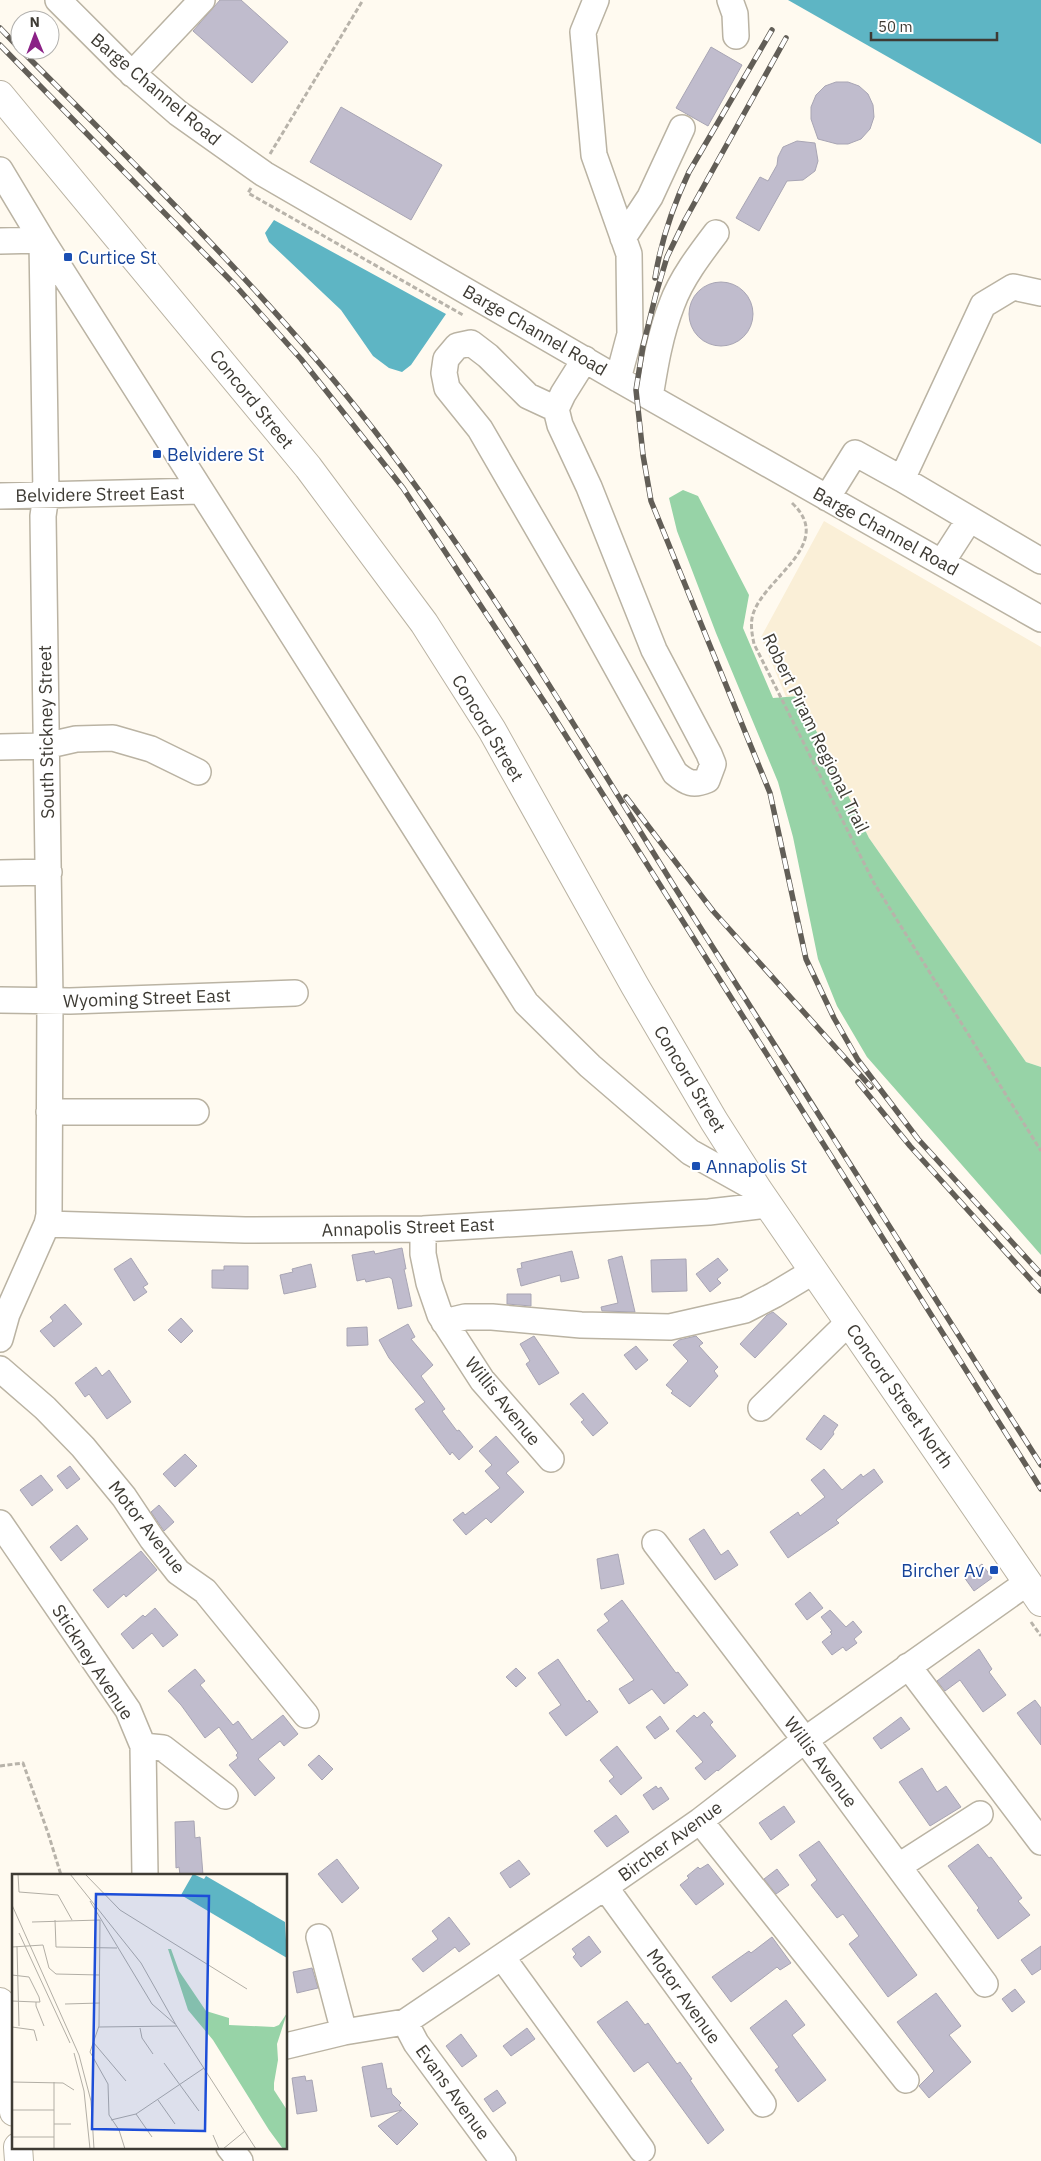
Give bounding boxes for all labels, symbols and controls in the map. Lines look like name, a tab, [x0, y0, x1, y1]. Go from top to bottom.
north arrow	[10, 10, 60, 60]
scale bar	[871, 10, 997, 42]
text: N	[30, 13, 40, 31]
text: 50 m	[878, 17, 913, 36]
street label: Barge Channel Road	[86, 28, 226, 150]
place label: Curtice St	[78, 246, 157, 269]
marker: Curtice St	[62, 251, 74, 263]
street label: Barge Channel Road	[459, 279, 611, 381]
street label: Concord Street	[205, 345, 299, 453]
place label: Belvidere St	[167, 443, 264, 466]
marker: Belvidere St	[151, 448, 163, 460]
street label: Belvidere Street East	[15, 481, 185, 507]
street label: Barge Channel Road	[809, 481, 963, 581]
street label: Robert Piram Regional Trail	[758, 629, 875, 837]
street label: South Stickney Street	[33, 645, 59, 819]
street label: Concord Street	[447, 670, 529, 786]
street label: Wyoming Street East	[63, 984, 231, 1012]
street label: Concord Street	[649, 1021, 731, 1137]
place label: Annapolis St	[706, 1155, 807, 1178]
marker: Annapolis St	[690, 1160, 702, 1172]
street label: Annapolis Street East	[321, 1212, 495, 1242]
street label: Concord Street North	[841, 1319, 959, 1473]
street label: Willis Avenue	[460, 1352, 546, 1450]
street label: Motor Avenue	[103, 1476, 191, 1578]
place label: Bircher Av	[901, 1559, 984, 1582]
marker: Bircher Av	[988, 1564, 1000, 1576]
street label: Stickney Avenue	[47, 1600, 139, 1724]
street label: Willis Avenue	[779, 1712, 863, 1812]
street label: Bircher Avenue	[614, 1796, 727, 1886]
inset map	[12, 1874, 288, 2148]
street label: Motor Avenue	[642, 1944, 726, 2048]
street label: Evans Avenue	[411, 2040, 495, 2144]

